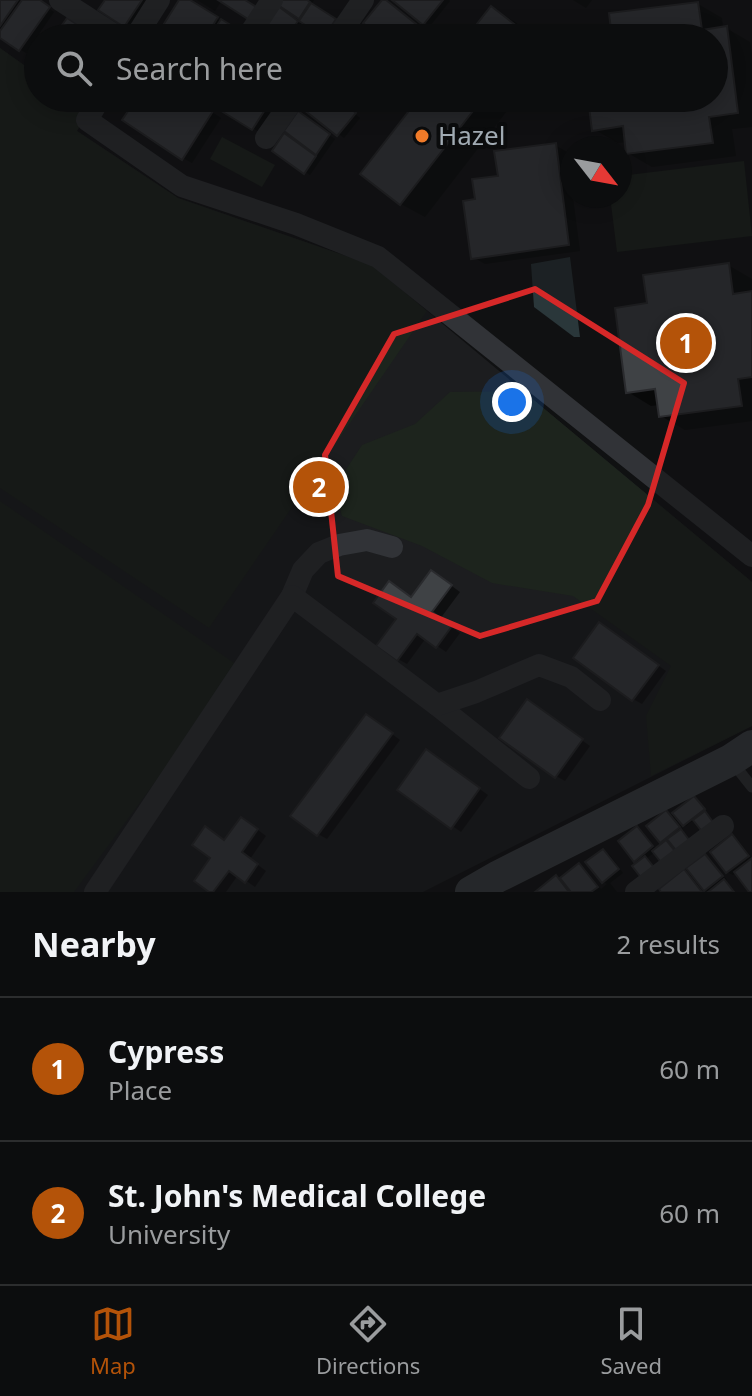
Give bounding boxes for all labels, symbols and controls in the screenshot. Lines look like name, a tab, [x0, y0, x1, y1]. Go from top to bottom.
search box	[24, 24, 728, 112]
icon: search	[52, 46, 96, 90]
text: Search here	[116, 48, 283, 89]
place label: Hazel	[438, 117, 505, 153]
marker: Hazel	[413, 127, 431, 145]
north arrow	[560, 136, 632, 208]
pin: 1	[660, 313, 712, 373]
your location	[492, 382, 532, 422]
pin: 2	[293, 457, 345, 517]
text: Nearby	[32, 921, 156, 967]
text: 2 results	[616, 926, 720, 962]
text: Cypress	[108, 1031, 224, 1072]
text: 1	[51, 1051, 65, 1087]
text: 60 m	[659, 1051, 720, 1087]
text: Place	[108, 1072, 172, 1108]
text: St. John's Medical College	[108, 1175, 486, 1216]
text: 2	[51, 1195, 65, 1231]
text: 60 m	[659, 1195, 720, 1231]
text: University	[108, 1216, 230, 1252]
tab: Map	[90, 1302, 136, 1380]
tab: Directions	[316, 1302, 420, 1380]
tab: Saved	[600, 1302, 662, 1380]

